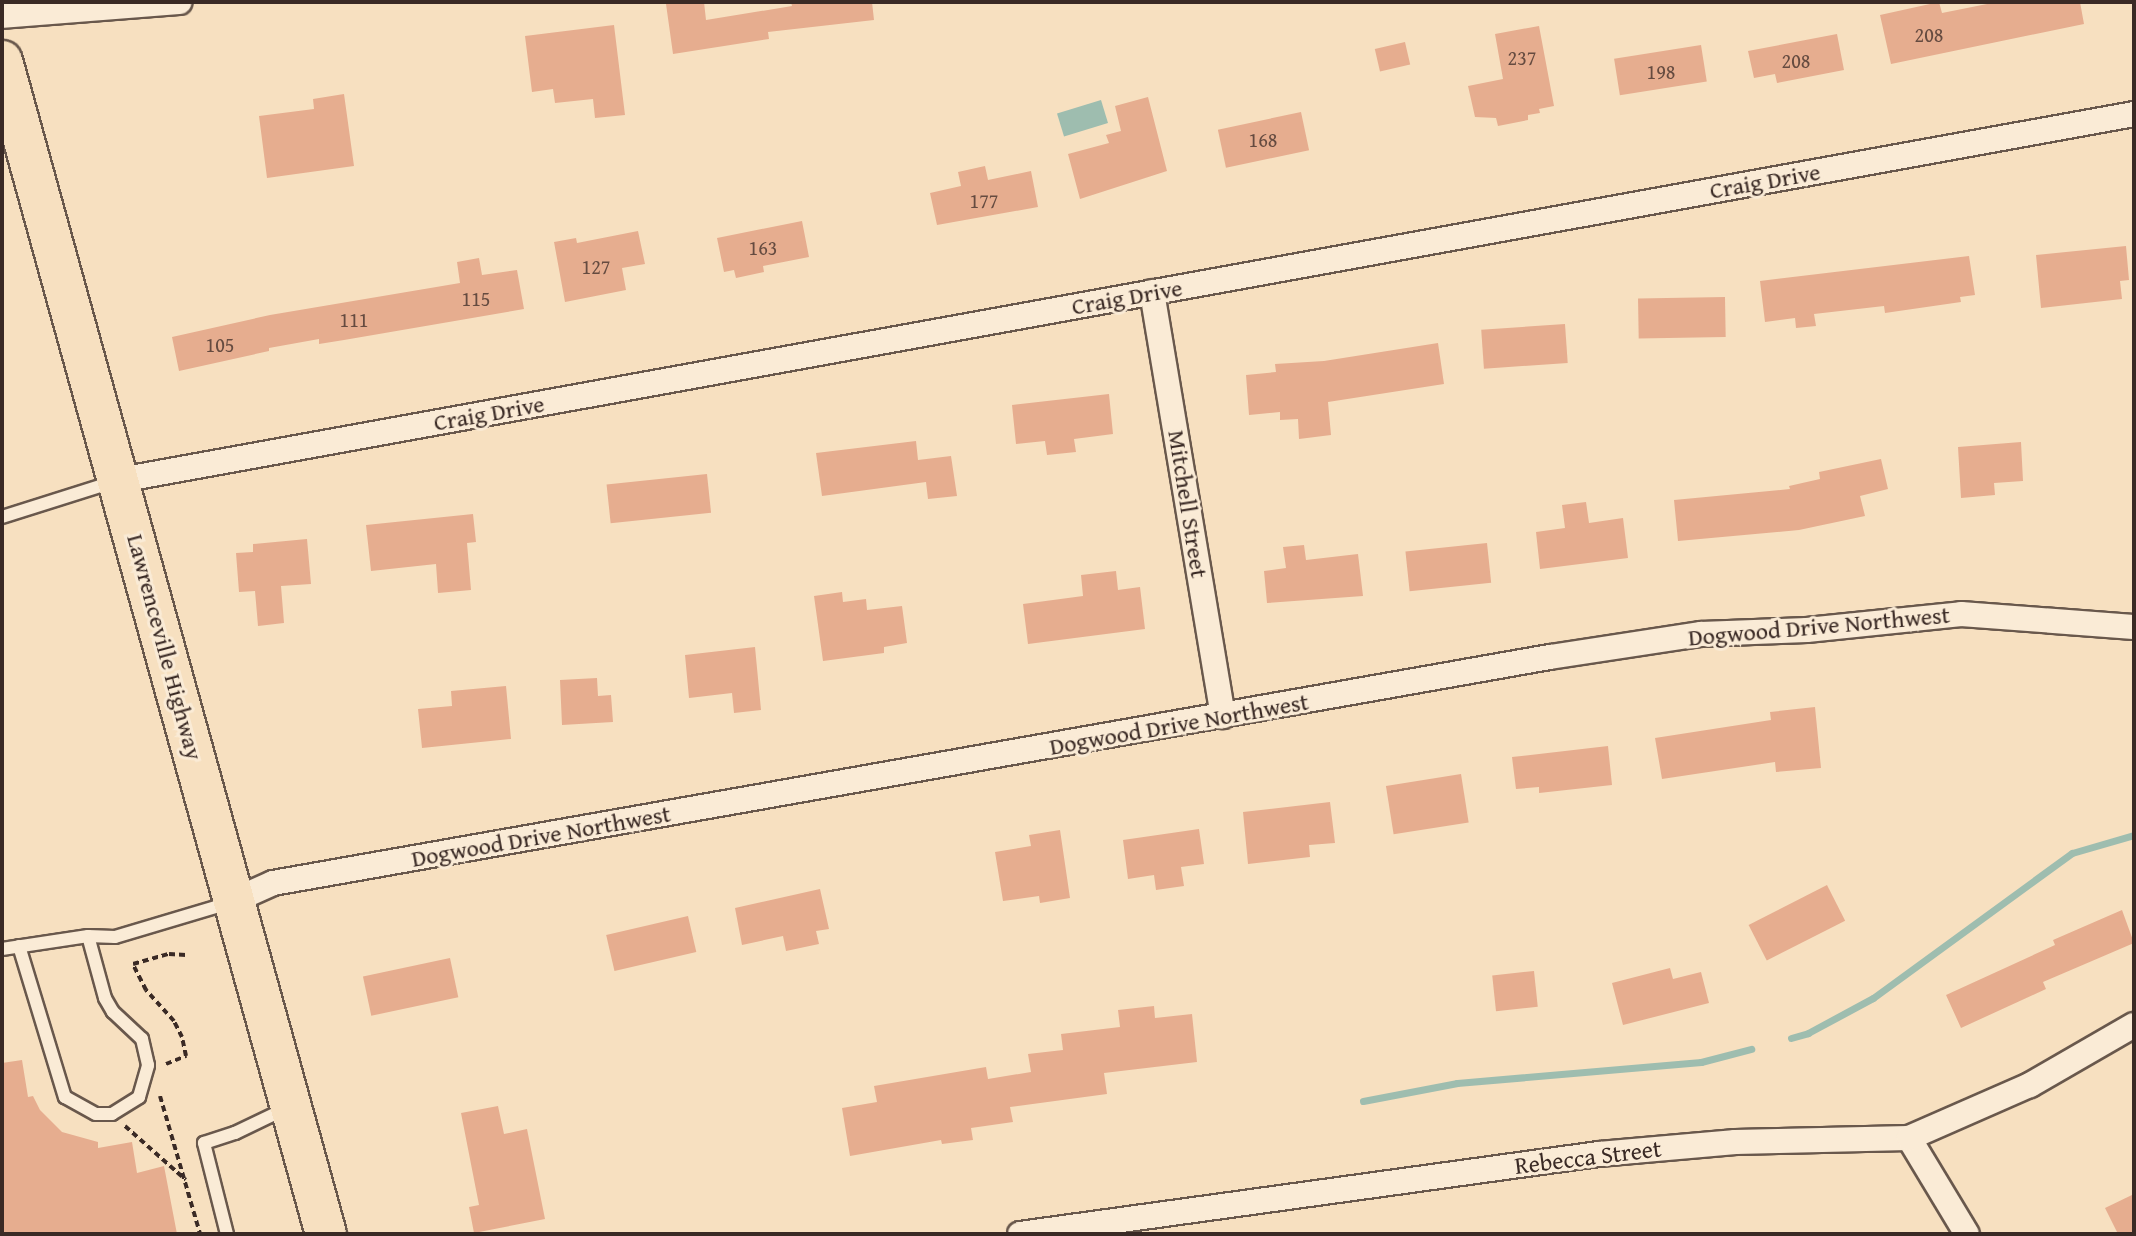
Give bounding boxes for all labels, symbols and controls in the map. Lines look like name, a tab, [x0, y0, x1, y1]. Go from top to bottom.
house number: 208	[1915, 22, 1943, 46]
house number: 237	[1508, 45, 1536, 69]
house number: 208	[1782, 48, 1810, 72]
house number: 198	[1647, 59, 1675, 83]
house number: 168	[1249, 127, 1277, 151]
street label: Craig Drive	[1707, 157, 1823, 205]
house number: 177	[970, 188, 998, 212]
house number: 163	[749, 235, 777, 259]
house number: 127	[582, 254, 610, 278]
street label: Craig Drive	[1069, 273, 1185, 321]
house number: 115	[462, 286, 490, 310]
house number: 111	[340, 307, 368, 331]
house number: 105	[206, 332, 234, 356]
street label: Craig Drive	[431, 389, 547, 437]
street label: Mitchell Street	[1162, 428, 1214, 580]
street label: Lawrenceville Highway	[121, 531, 209, 763]
street label: Dogwood Drive Northwest	[1687, 600, 1951, 652]
street label: Dogwood Drive Northwest	[1047, 687, 1311, 761]
street label: Dogwood Drive Northwest	[409, 799, 673, 873]
street label: Rebecca Street	[1513, 1134, 1663, 1180]

